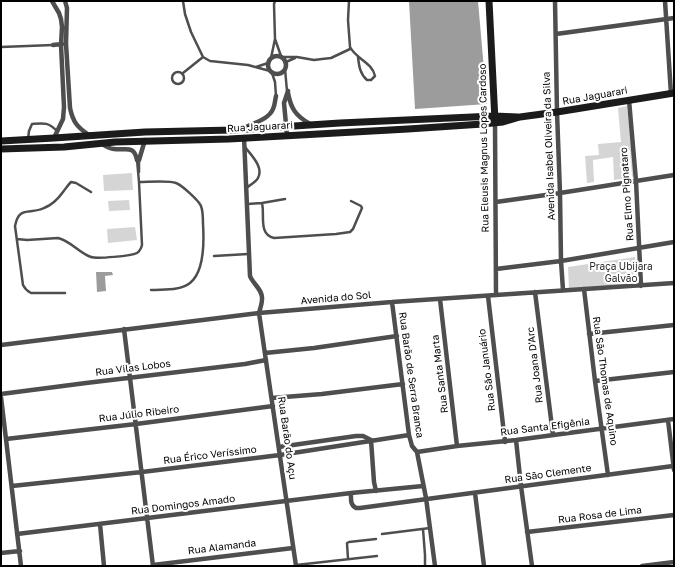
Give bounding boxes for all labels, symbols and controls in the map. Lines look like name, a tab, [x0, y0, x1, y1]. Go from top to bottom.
street label: Rua Eleusis Magnus Lopes Cardoso	[477, 63, 491, 233]
street label: Avenida Isabel Oliveira da Silva	[540, 72, 558, 220]
street label: Rua Jaguarari	[562, 84, 628, 108]
street label: Rua Jaguarari	[227, 119, 293, 135]
street label: Rua Elmo Pignataro	[618, 147, 636, 241]
park label: Praça Ubijara Galvão	[589, 261, 653, 284]
street label: Avenida do Sol	[300, 289, 372, 307]
street label: Rua Barão de Serra Branca	[396, 311, 426, 439]
street label: Rua São Thomas de Aquino	[590, 316, 620, 446]
street label: Rua Joana D'Arc	[524, 326, 546, 404]
street label: Rua São Januário	[476, 328, 498, 412]
street label: Rua Santa Marta	[429, 334, 451, 414]
street label: Rua Vilas Lobos	[95, 357, 171, 379]
street label: Rua Barão do Açu	[275, 396, 299, 480]
street label: Rua Júlio Ribeiro	[98, 403, 180, 425]
street label: Rua Santa Efigênia	[500, 416, 590, 438]
street label: Rua Érico Veríssimo	[163, 443, 257, 467]
street label: Rua São Clemente	[504, 462, 592, 486]
street label: Rua Domingos Amado	[130, 493, 236, 517]
street label: Rua Rosa de Lima	[557, 504, 643, 526]
street label: Rua Alamanda	[187, 537, 257, 557]

